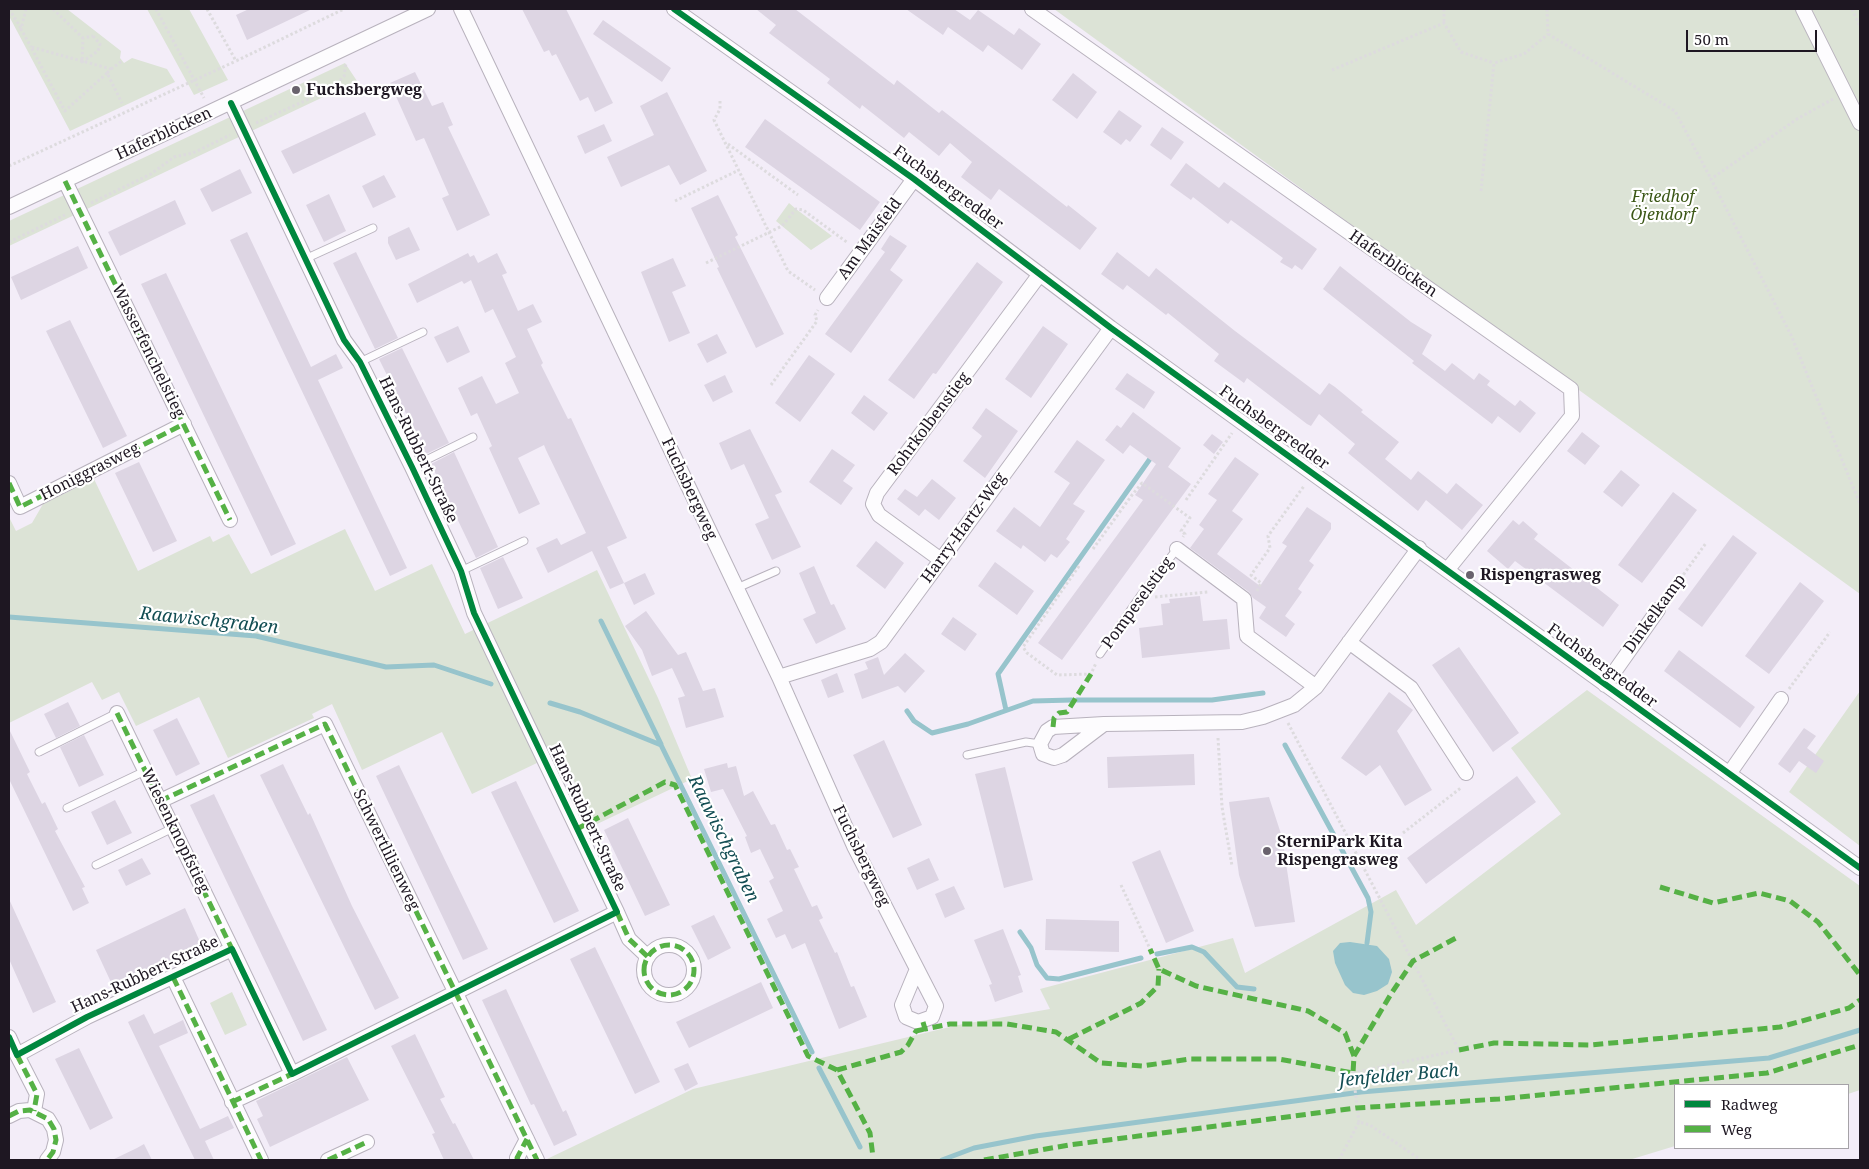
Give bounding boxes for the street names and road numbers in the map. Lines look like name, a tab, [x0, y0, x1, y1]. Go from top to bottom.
street label: Haferblöcken	[113, 103, 215, 165]
street label: Fuchsbergredder	[889, 142, 1007, 234]
street label: Am Maisfeld	[834, 194, 906, 284]
street label: Haferblöcken	[1345, 226, 1441, 302]
street label: Wasserfenchelstieg	[107, 281, 189, 421]
street label: Rohrkolbenstieg	[884, 369, 974, 479]
street label: Hans-Rubbert-Straße	[374, 374, 462, 526]
street label: Fuchsbergredder	[1215, 382, 1333, 474]
street label: Fuchsbergweg	[657, 435, 721, 543]
street label: Honiggrasweg	[37, 439, 143, 505]
street label: Harry-Hartz-Weg	[918, 469, 1010, 587]
street label: Pompeselstieg	[1098, 554, 1178, 652]
street label: Dinkelkamp	[1620, 571, 1690, 657]
street label: Fuchsbergredder	[1543, 620, 1661, 712]
street label: Hans-Rubbert-Straße	[544, 741, 630, 895]
street label: Wiesenknopfstieg	[136, 766, 214, 896]
street label: Schwertlilienweg	[348, 786, 424, 914]
street label: Fuchsbergweg	[828, 802, 894, 910]
street label: Hans-Rubbert-Straße	[68, 932, 222, 1018]

